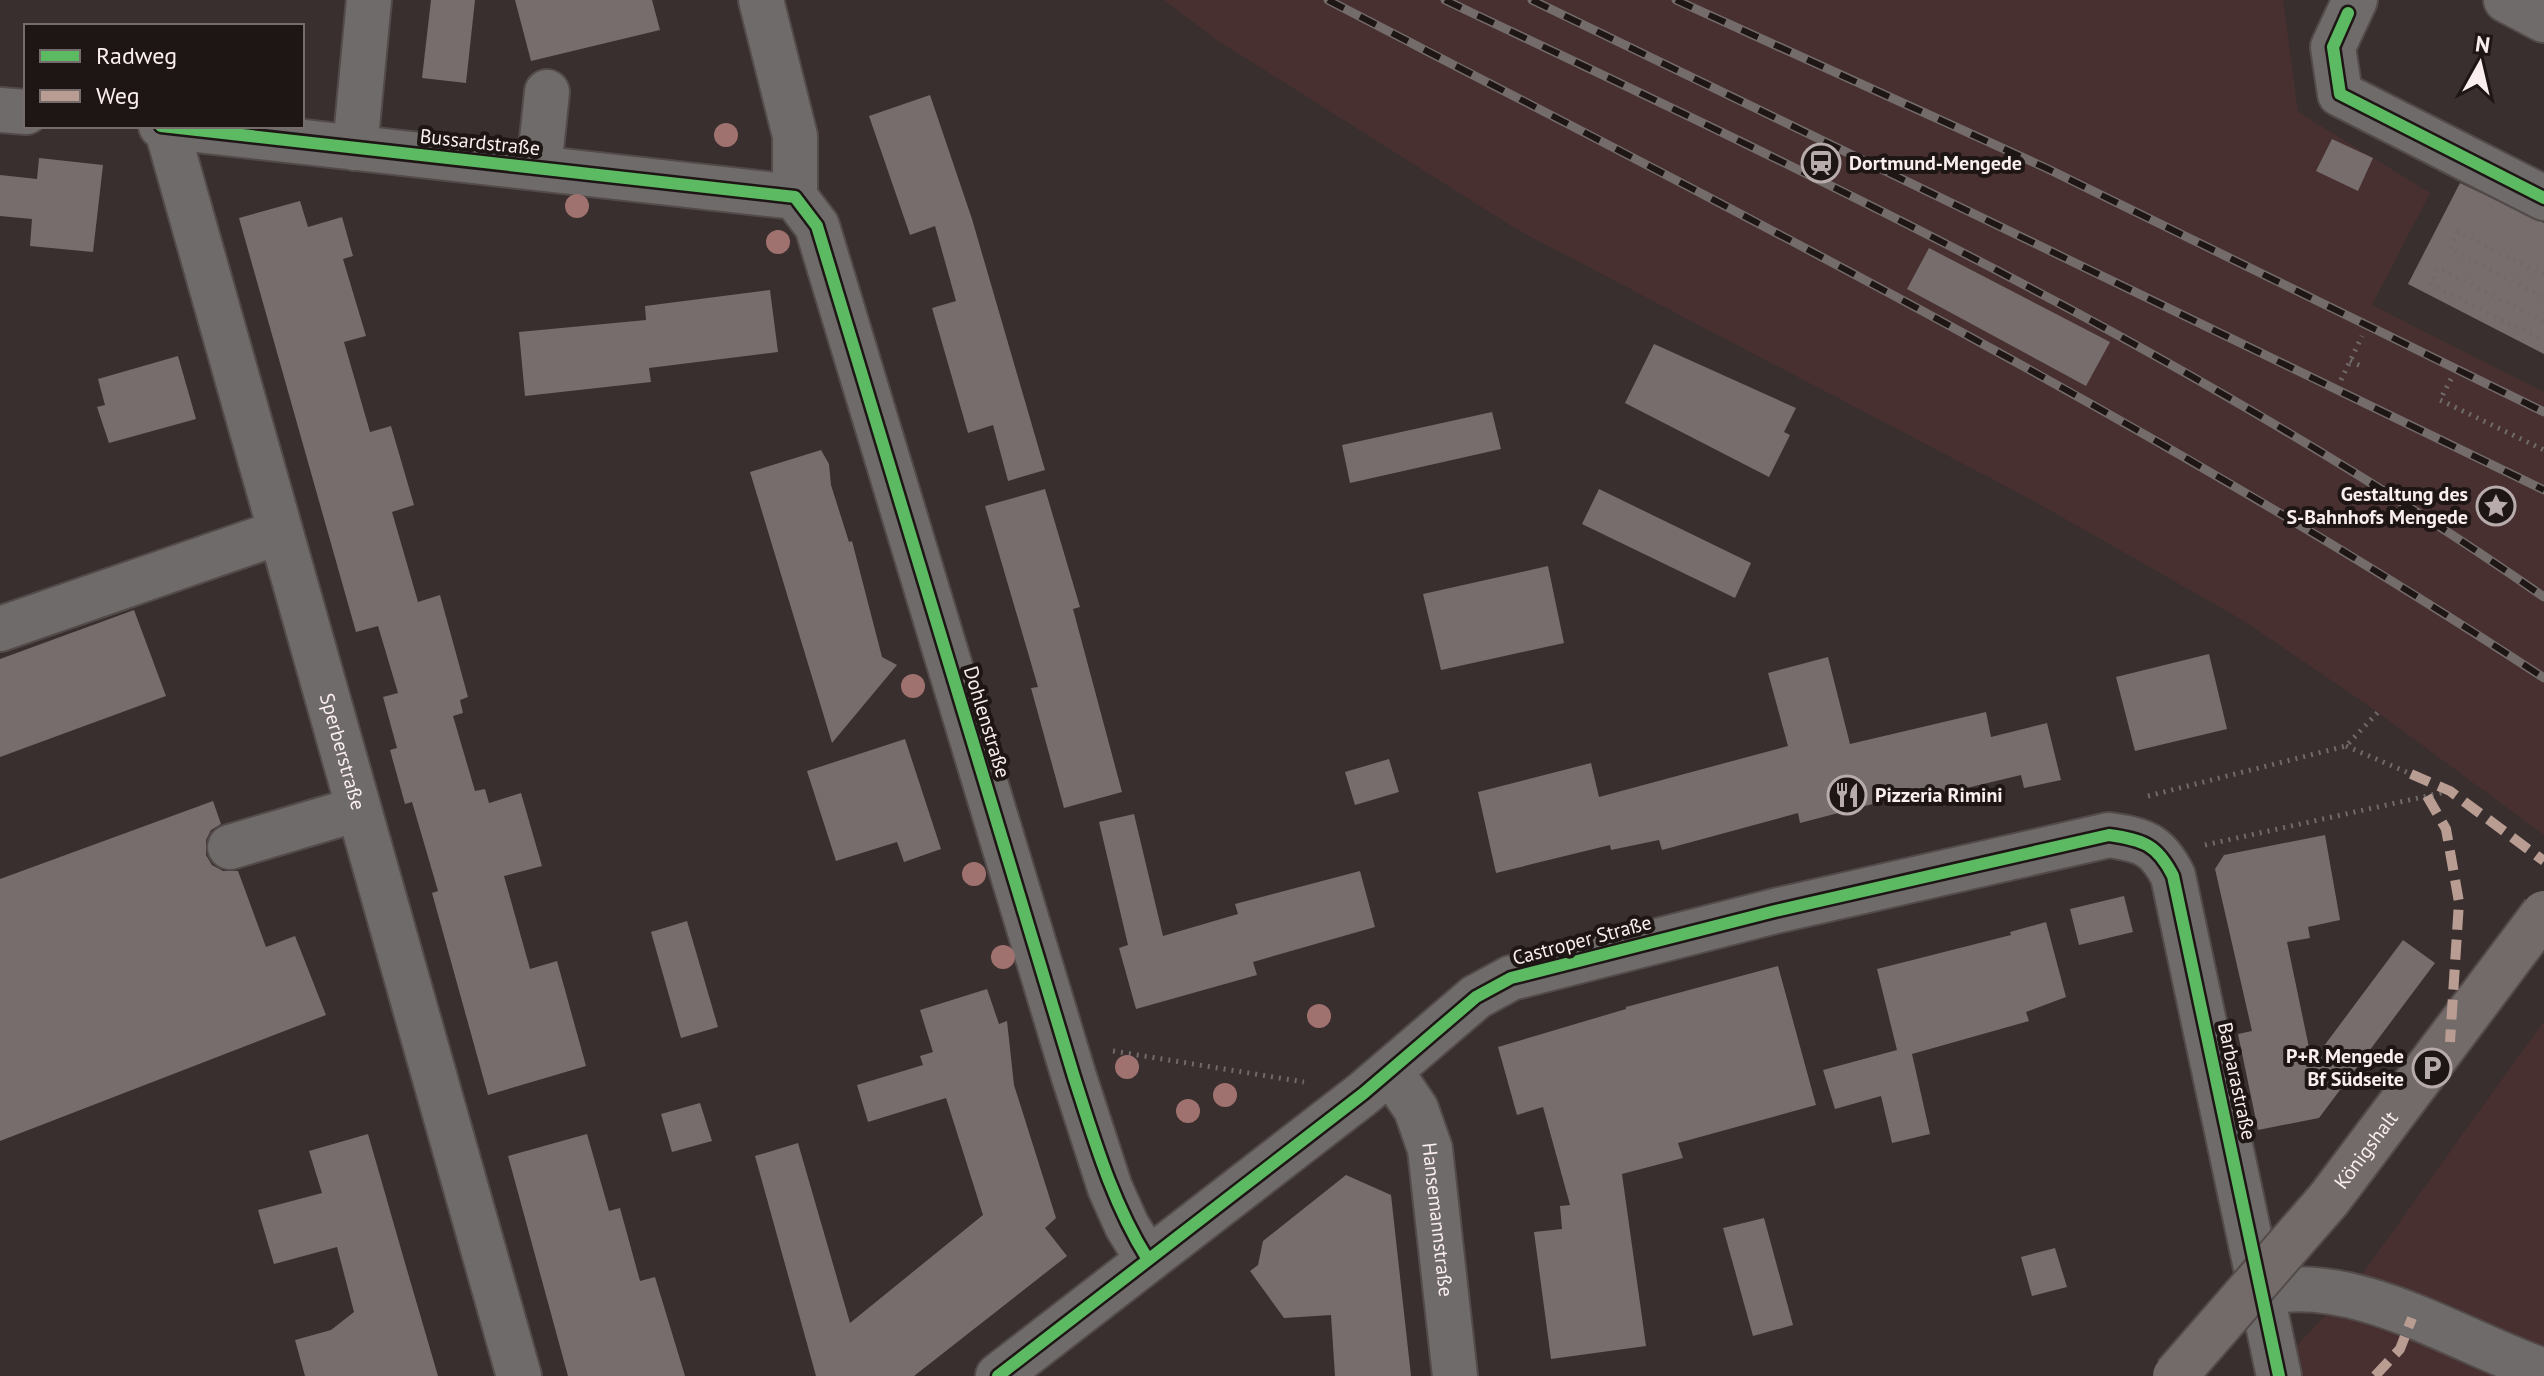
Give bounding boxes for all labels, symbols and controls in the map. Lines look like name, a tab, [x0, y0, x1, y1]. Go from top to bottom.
legend	[24, 24, 304, 128]
north arrow	[2440, 24, 2520, 104]
text: N	[2474, 29, 2492, 59]
text: Radweg	[96, 40, 177, 71]
text: Weg	[96, 80, 140, 111]
street label: Bussardstraße	[419, 123, 541, 161]
station icon: Dortmund-Mengede	[1800, 142, 1842, 184]
place label: Dortmund-Mengede	[1849, 150, 2022, 176]
place label: Gestaltung des S-Bahnhofs Mengede	[2286, 481, 2468, 530]
place icon: Gestaltung des S-Bahnhofs Mengede	[2475, 485, 2517, 527]
street label: Dohlenstraße	[958, 663, 1016, 781]
street label: Sperberstraße	[314, 690, 371, 813]
restaurant icon: Pizzeria Rimini	[1826, 774, 1868, 816]
place label: Pizzeria Rimini	[1875, 782, 2003, 808]
street label: Castroper Straße	[1510, 909, 1654, 971]
street label: Barbarastraße	[2212, 1020, 2262, 1142]
place label: P+R Mengede Bf Südseite	[2286, 1043, 2404, 1092]
parking icon: P+R Mengede Bf Südseite	[2411, 1047, 2453, 1089]
street label: Königshalt	[2328, 1106, 2404, 1194]
street label: Hansemannstraße	[1416, 1141, 1459, 1298]

